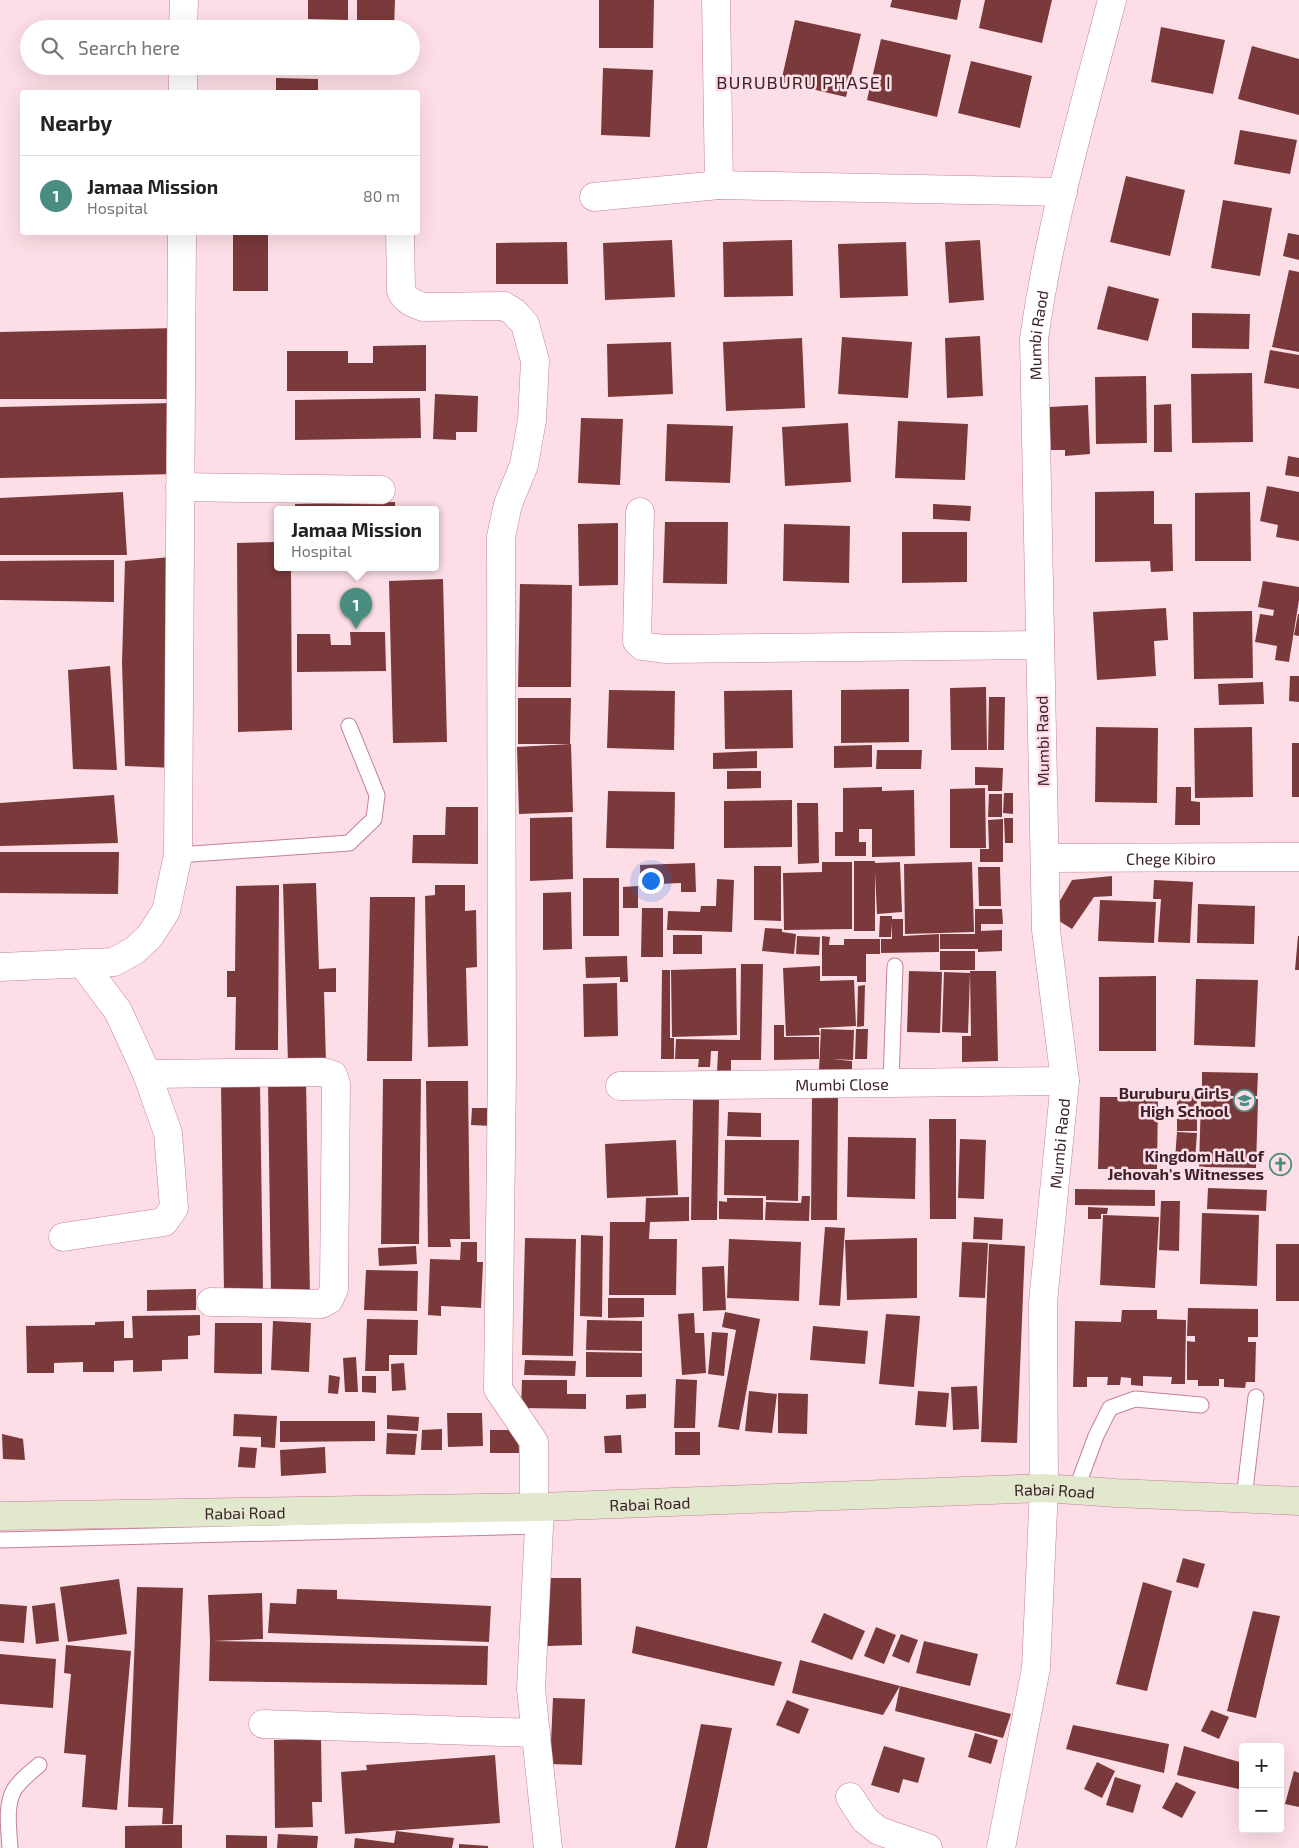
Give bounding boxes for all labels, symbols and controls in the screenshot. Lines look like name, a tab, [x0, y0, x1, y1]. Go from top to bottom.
search box	[20, 20, 420, 75]
icon: search	[38, 34, 66, 62]
text: Search here	[78, 36, 180, 59]
district label: BURUBURU PHASE I	[716, 71, 892, 93]
text: Nearby	[40, 110, 112, 135]
text: Jamaa Mission	[87, 175, 218, 198]
text: 1	[53, 186, 59, 205]
text: 80 m	[363, 186, 400, 205]
text: Hospital	[87, 198, 148, 217]
street label: Mumbi Raod	[1024, 289, 1051, 381]
popup	[274, 506, 439, 571]
text: Jamaa Mission	[291, 518, 422, 541]
text: Hospital	[291, 541, 352, 560]
pin: 1	[340, 588, 372, 629]
street label: Mumbi Raod	[1032, 695, 1052, 787]
street label: Chege Kibiro	[1126, 848, 1216, 867]
your location	[638, 868, 664, 894]
street label: Mumbi Close	[795, 1073, 889, 1094]
place label: Buruburu Girls High School	[1119, 1083, 1230, 1120]
school or university icon: Buruburu Girls High School	[1233, 1089, 1257, 1113]
street label: Mumbi Raod	[1045, 1097, 1073, 1189]
place label: Kingdom Hall of Jehovah's Witnesses	[1108, 1146, 1265, 1183]
church icon: Kingdom Hall of Jehovah's Witnesses	[1268, 1152, 1292, 1176]
street label: Rabai Road	[1014, 1478, 1096, 1501]
street label: Rabai Road	[609, 1492, 691, 1514]
street label: Rabai Road	[204, 1502, 286, 1522]
map controls	[1239, 1743, 1284, 1833]
button: +	[1239, 1743, 1284, 1788]
button: −	[1239, 1788, 1284, 1833]

